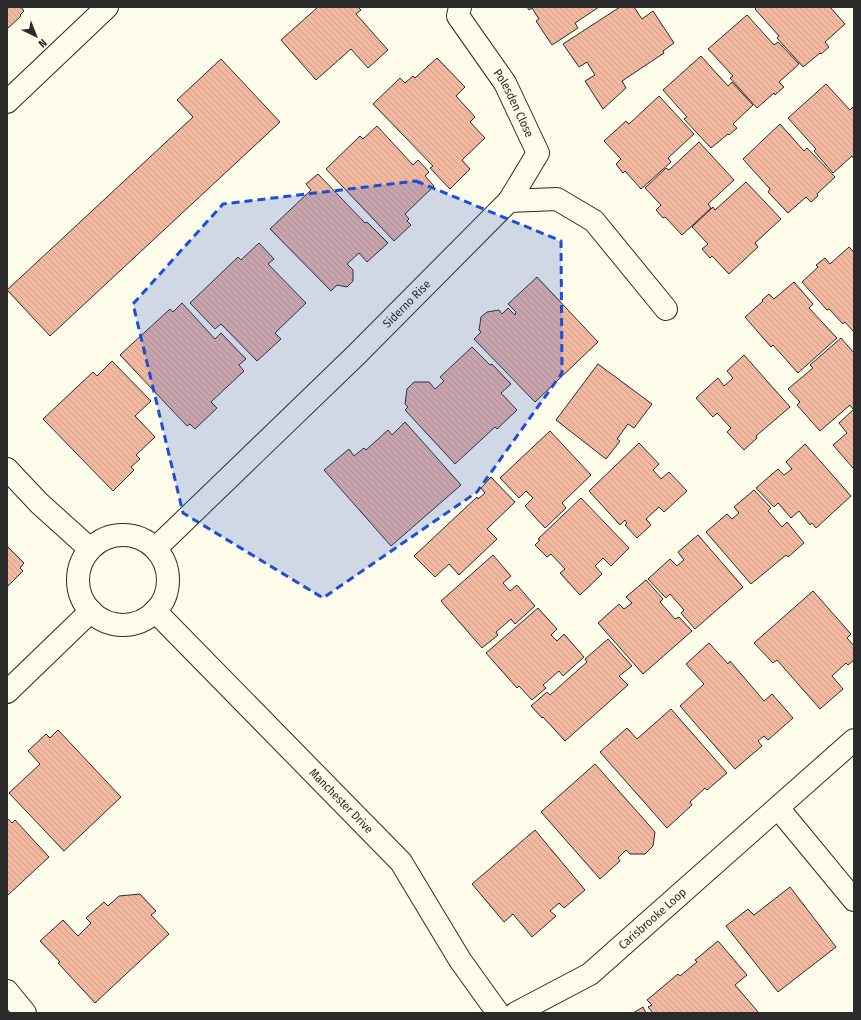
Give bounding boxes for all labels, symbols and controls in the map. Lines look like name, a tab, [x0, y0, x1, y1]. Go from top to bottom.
north arrow	[16, 16, 56, 56]
text: N	[36, 36, 49, 50]
street label: Polesden Close	[491, 66, 537, 140]
street label: Siderno Rise	[380, 277, 434, 331]
street label: Manchester Drive	[306, 766, 376, 836]
street label: Carisbrooke Loop	[616, 885, 689, 952]

